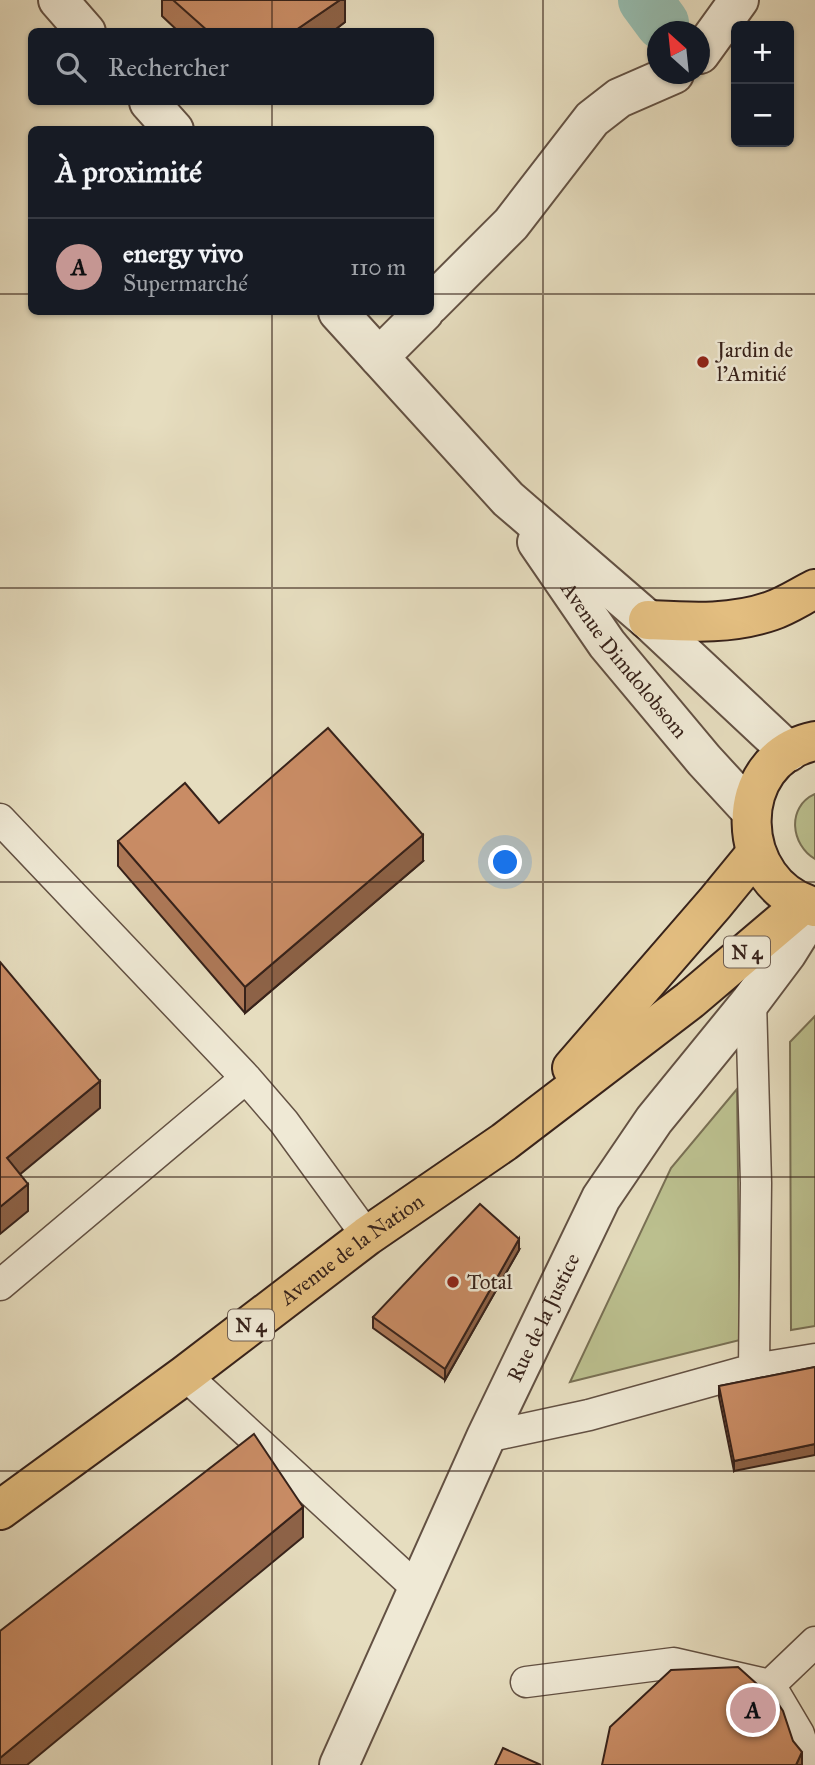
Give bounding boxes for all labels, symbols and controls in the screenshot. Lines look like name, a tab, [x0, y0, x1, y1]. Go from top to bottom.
north arrow	[647, 21, 710, 84]
map controls	[731, 21, 794, 147]
button: +	[731, 21, 794, 84]
search box	[28, 28, 434, 105]
icon: search	[52, 48, 90, 86]
text: Rechercher	[108, 51, 229, 83]
button: −	[731, 84, 794, 147]
text: À proximité	[56, 154, 202, 190]
text: energy vivo	[123, 237, 243, 269]
text: A	[71, 253, 87, 281]
text: 110 m	[350, 253, 406, 281]
text: Supermarché	[123, 269, 248, 297]
place label: Jardin de l'Amitié	[715, 337, 793, 387]
marker: Jardin de l'Amitié	[695, 354, 711, 370]
street label: Avenue Dimdolobsom	[555, 576, 693, 744]
your location	[488, 845, 522, 879]
road number: N 4	[724, 936, 770, 968]
street label: Avenue de la Nation	[274, 1188, 429, 1311]
street label: Rue de la Justice	[501, 1249, 586, 1386]
place label: Total	[467, 1269, 513, 1295]
marker: Total	[445, 1274, 461, 1290]
road number: N 4	[228, 1310, 274, 1340]
pin: A	[730, 1684, 776, 1736]

